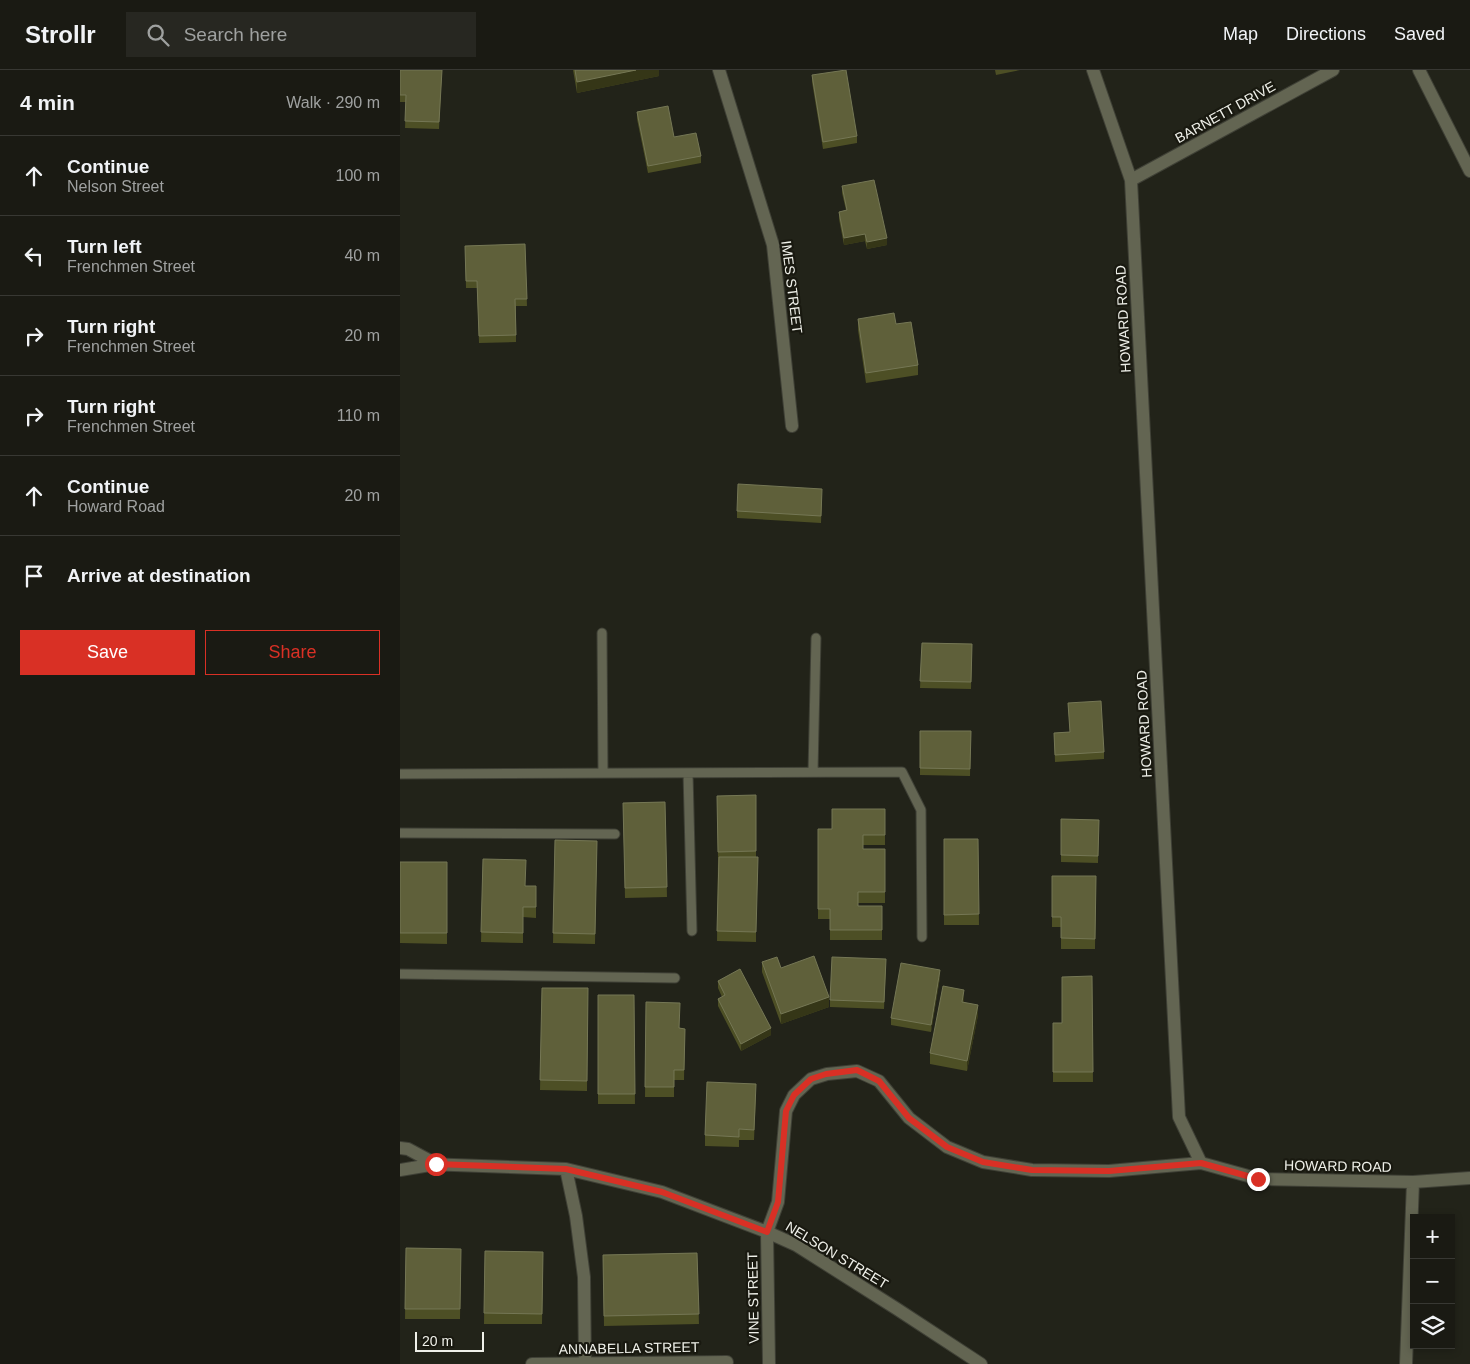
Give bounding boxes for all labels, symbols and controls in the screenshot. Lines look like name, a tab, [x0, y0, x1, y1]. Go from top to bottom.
search box	[126, 12, 476, 57]
text: Strollr	[25, 21, 96, 48]
icon: search	[144, 21, 172, 49]
text: Search here	[184, 24, 287, 45]
text: Map	[1223, 24, 1258, 44]
text: Directions	[1286, 24, 1366, 44]
text: Saved	[1394, 24, 1445, 44]
street label: BARNETT DRIVE	[1172, 78, 1278, 146]
text: 4 min	[20, 91, 75, 114]
text: Walk · 290 m	[286, 94, 380, 111]
text: Continue	[67, 156, 149, 177]
icon: ahead	[20, 162, 48, 190]
text: 100 m	[336, 167, 380, 184]
text: Nelson Street	[67, 178, 164, 195]
text: Turn left	[67, 236, 142, 257]
street label: IMES STREET	[778, 240, 806, 335]
icon: left	[20, 242, 48, 270]
text: 40 m	[344, 247, 380, 264]
text: Frenchmen Street	[67, 258, 195, 275]
street label: HOWARD ROAD	[1112, 265, 1134, 373]
text: Turn right	[67, 316, 155, 337]
icon: right	[20, 322, 48, 350]
text: 20 m	[344, 327, 380, 344]
text: Frenchmen Street	[67, 338, 195, 355]
text: Turn right	[67, 396, 155, 417]
icon: right	[20, 402, 48, 430]
text: 110 m	[337, 407, 380, 424]
text: Frenchmen Street	[67, 418, 195, 435]
text: Continue	[67, 476, 149, 497]
icon: ahead	[20, 482, 48, 510]
text: 20 m	[344, 487, 380, 504]
text: Howard Road	[67, 498, 165, 515]
icon: arrive	[20, 562, 48, 590]
text: Arrive at destination	[67, 565, 251, 586]
button: Save	[20, 630, 195, 675]
button: Share	[205, 630, 380, 675]
street label: HOWARD ROAD	[1133, 670, 1155, 778]
route start	[425, 1153, 448, 1176]
street label: HOWARD ROAD	[1284, 1157, 1392, 1175]
route end	[1247, 1168, 1270, 1191]
map controls	[1410, 1214, 1455, 1349]
button: +	[1410, 1214, 1455, 1259]
street label: NELSON STREET	[783, 1218, 892, 1292]
street label: VINE STREET	[744, 1252, 762, 1344]
button: −	[1410, 1259, 1455, 1304]
button: layers	[1410, 1304, 1455, 1349]
scale bar	[415, 1329, 484, 1352]
text: 20 m	[422, 1333, 453, 1349]
street label: ANNABELLA STREET	[558, 1339, 700, 1357]

